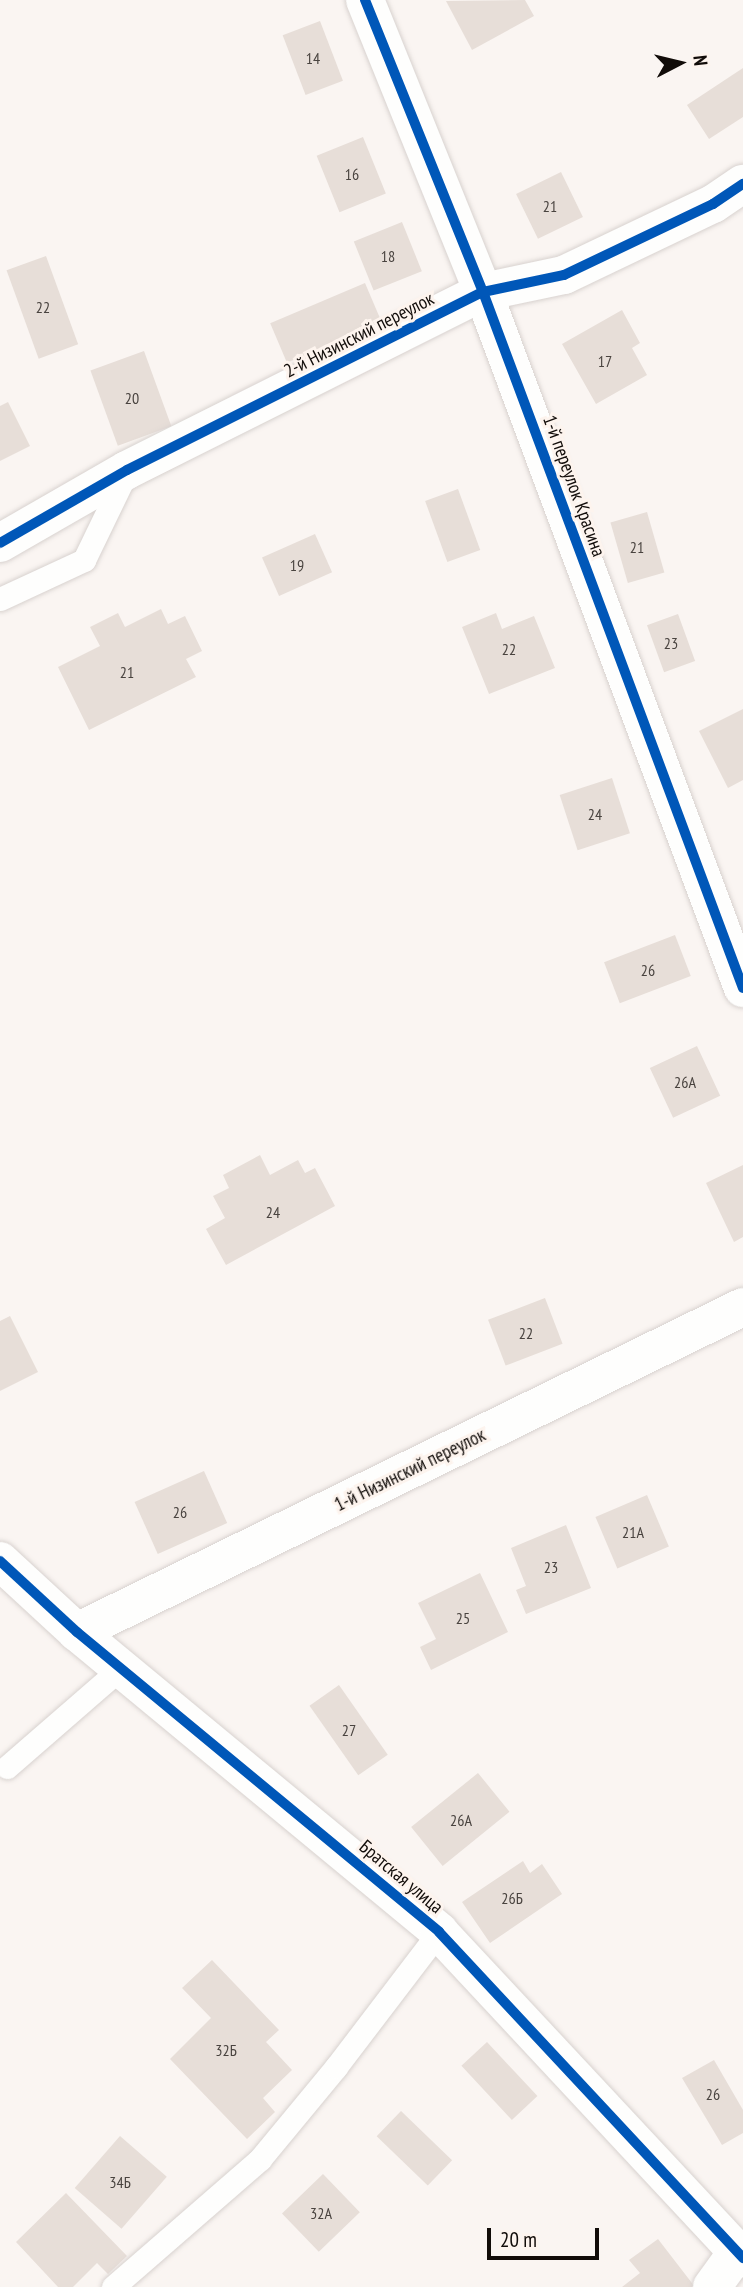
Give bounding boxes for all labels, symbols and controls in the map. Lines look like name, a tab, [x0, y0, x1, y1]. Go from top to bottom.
north arrow	[645, 28, 715, 98]
house number: 14	[306, 48, 320, 68]
text: N	[688, 54, 713, 67]
house number: 16	[345, 164, 359, 184]
house number: 21	[543, 196, 557, 216]
house number: 18	[381, 246, 395, 266]
street label: 2-й Низинский переулок	[280, 287, 438, 383]
house number: 22	[36, 297, 50, 317]
house number: 17	[598, 351, 612, 371]
house number: 20	[125, 388, 139, 408]
street label: 1-й переулок Красина	[538, 412, 610, 560]
house number: 21	[630, 537, 644, 557]
house number: 19	[290, 555, 304, 575]
house number: 23	[664, 633, 678, 653]
house number: 22	[502, 639, 516, 659]
house number: 21	[120, 662, 134, 682]
house number: 24	[588, 804, 602, 824]
house number: 26	[641, 960, 655, 980]
house number: 26А	[674, 1072, 696, 1092]
house number: 24	[266, 1202, 280, 1222]
house number: 22	[519, 1323, 533, 1343]
street label: 1-й Низинский переулок	[331, 1424, 489, 1516]
house number: 26	[173, 1502, 187, 1522]
house number: 21А	[622, 1522, 644, 1542]
house number: 23	[544, 1557, 558, 1577]
house number: 25	[456, 1608, 470, 1628]
house number: 27	[342, 1720, 356, 1740]
house number: 26А	[450, 1810, 472, 1830]
street label: Братская улица	[355, 1835, 447, 1919]
house number: 26Б	[501, 1888, 523, 1908]
house number: 32Б	[215, 2040, 237, 2060]
house number: 26	[706, 2084, 720, 2104]
house number: 34Б	[109, 2172, 131, 2192]
house number: 32А	[310, 2203, 332, 2223]
scale bar	[491, 2214, 603, 2258]
text: 20 m	[500, 2226, 537, 2253]

